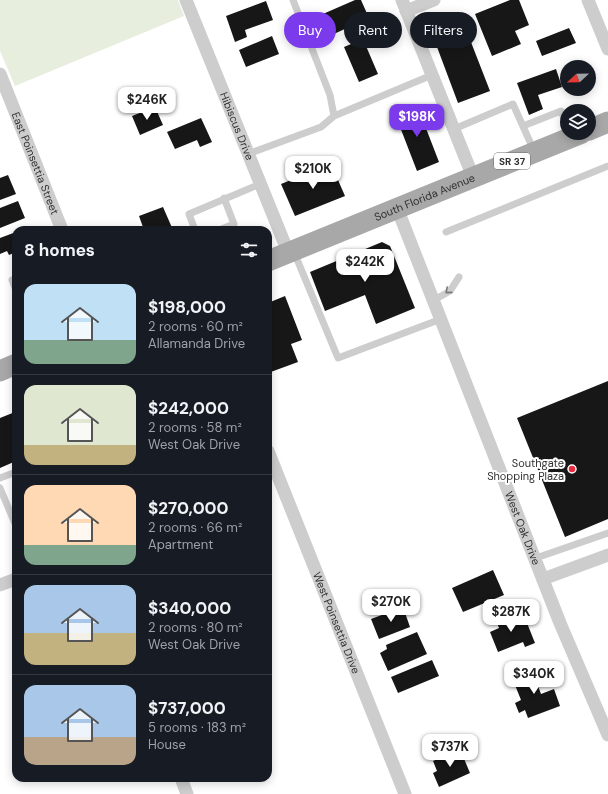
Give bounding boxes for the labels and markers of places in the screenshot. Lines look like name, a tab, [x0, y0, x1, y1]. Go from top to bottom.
pin: $246K	[119, 87, 175, 121]
pin: $198K	[389, 104, 445, 138]
pin: $210K	[285, 156, 341, 190]
pin: $242K	[337, 249, 393, 283]
place label: Southgate Shopping Plaza	[487, 456, 564, 483]
marker: Southgate Shopping Plaza	[567, 464, 577, 474]
pin: $270K	[363, 589, 419, 623]
pin: $287K	[483, 599, 539, 633]
pin: $340K	[506, 661, 562, 695]
pin: $737K	[422, 734, 478, 768]

